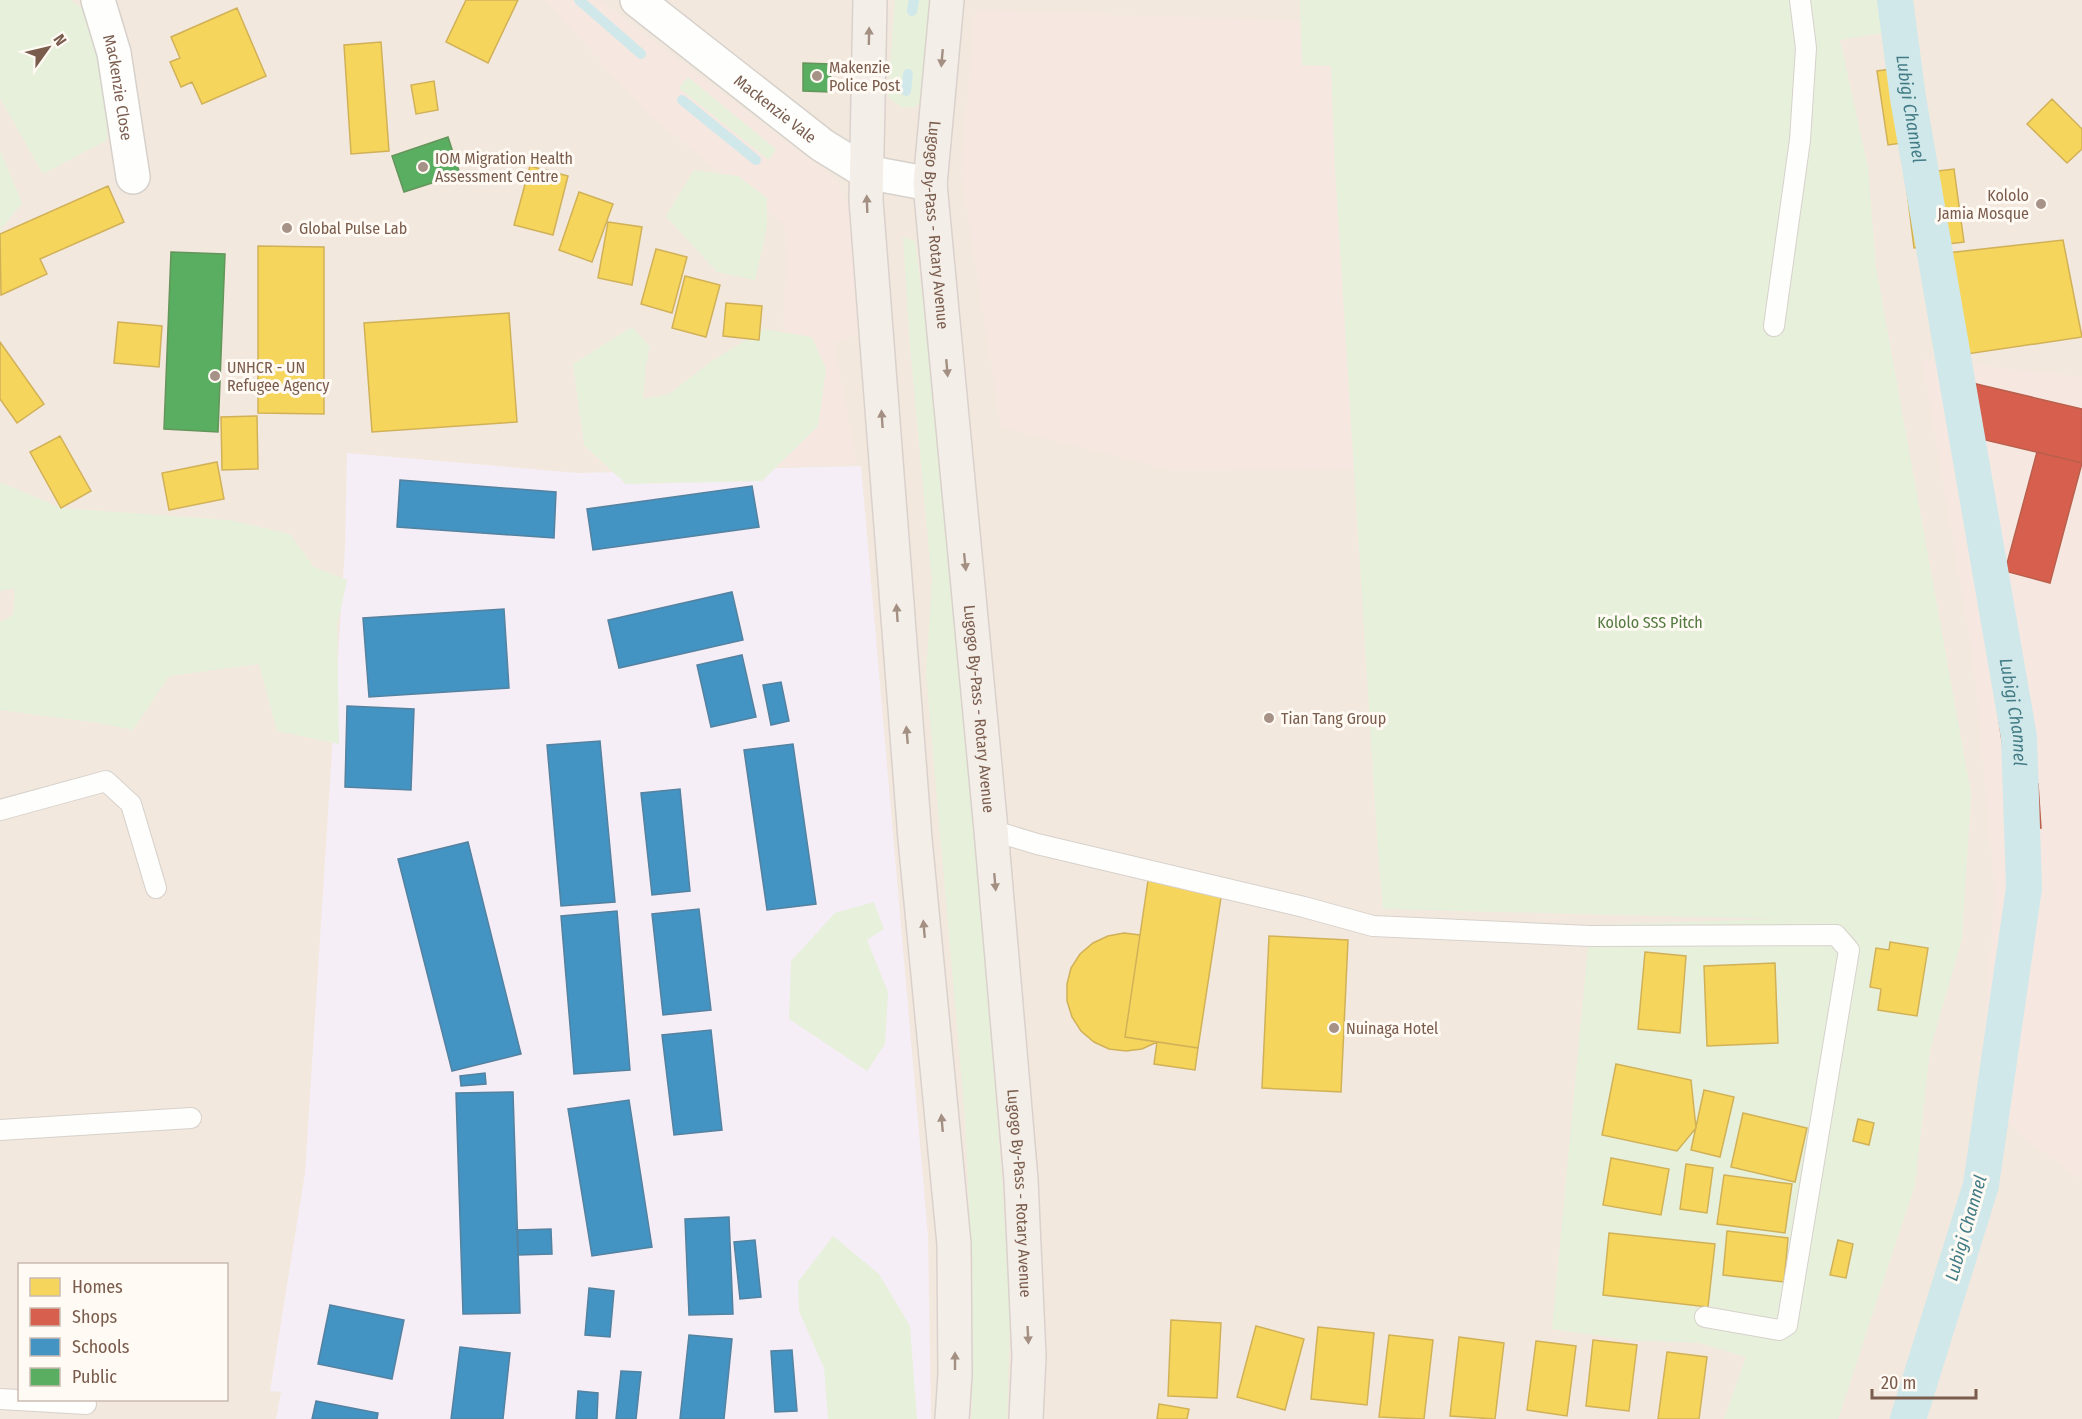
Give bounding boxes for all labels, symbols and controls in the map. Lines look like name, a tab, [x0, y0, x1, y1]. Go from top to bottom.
north arrow	[18, 18, 78, 78]
one-way arrow	[864, 26, 874, 45]
text: N	[49, 31, 71, 49]
street label: Mackenzie Close	[99, 32, 136, 142]
one-way arrow	[937, 49, 947, 68]
water label: Lubigi Channel	[1891, 54, 1930, 165]
place label: Makenzie Police Post	[829, 58, 901, 95]
marker: Makenzie Police Post	[810, 69, 824, 83]
street label: Mackenzie Vale	[730, 71, 820, 147]
street label: Lugogo By-Pass - Rotary Avenue	[920, 120, 953, 330]
place label: IOM Migration Health Assessment Centre	[435, 149, 573, 186]
marker: IOM Migration Health Assessment Centre	[416, 160, 430, 174]
place label: Kololo Jamia Mosque	[1937, 186, 2029, 223]
one-way arrow	[862, 195, 871, 214]
marker: Kololo Jamia Mosque	[2034, 197, 2048, 211]
place label: Global Pulse Lab	[299, 219, 407, 238]
marker: Global Pulse Lab	[280, 221, 294, 235]
place label: UNHCR - UN Refugee Agency	[227, 358, 330, 395]
one-way arrow	[942, 359, 952, 378]
marker: UNHCR - UN Refugee Agency	[208, 369, 222, 383]
one-way arrow	[878, 409, 887, 428]
one-way arrow	[960, 553, 970, 572]
one-way arrow	[893, 603, 902, 622]
street label: Lugogo By-Pass - Rotary Avenue	[960, 604, 998, 814]
park label: Kololo SSS Pitch	[1597, 613, 1703, 632]
water label: Lubigi Channel	[1994, 656, 2031, 767]
place label: Tian Tang Group	[1281, 709, 1386, 728]
marker: Tian Tang Group	[1262, 711, 1276, 725]
one-way arrow	[902, 725, 912, 744]
one-way arrow	[990, 872, 1000, 891]
one-way arrow	[919, 920, 929, 939]
place label: Nuinaga Hotel	[1346, 1019, 1438, 1038]
marker: Nuinaga Hotel	[1327, 1021, 1341, 1035]
street label: Lugogo By-Pass - Rotary Avenue	[1003, 1088, 1035, 1298]
one-way arrow	[937, 1114, 947, 1133]
water label: Lubigi Channel	[1940, 1172, 1992, 1283]
legend	[18, 1263, 228, 1401]
text: Homes	[72, 1276, 123, 1298]
text: Shops	[72, 1306, 117, 1328]
one-way arrow	[1023, 1325, 1032, 1344]
text: Schools	[72, 1336, 130, 1358]
one-way arrow	[950, 1351, 960, 1370]
scale bar	[1872, 1362, 1976, 1400]
text: Public	[72, 1366, 117, 1388]
text: 20 m	[1881, 1372, 1916, 1394]

